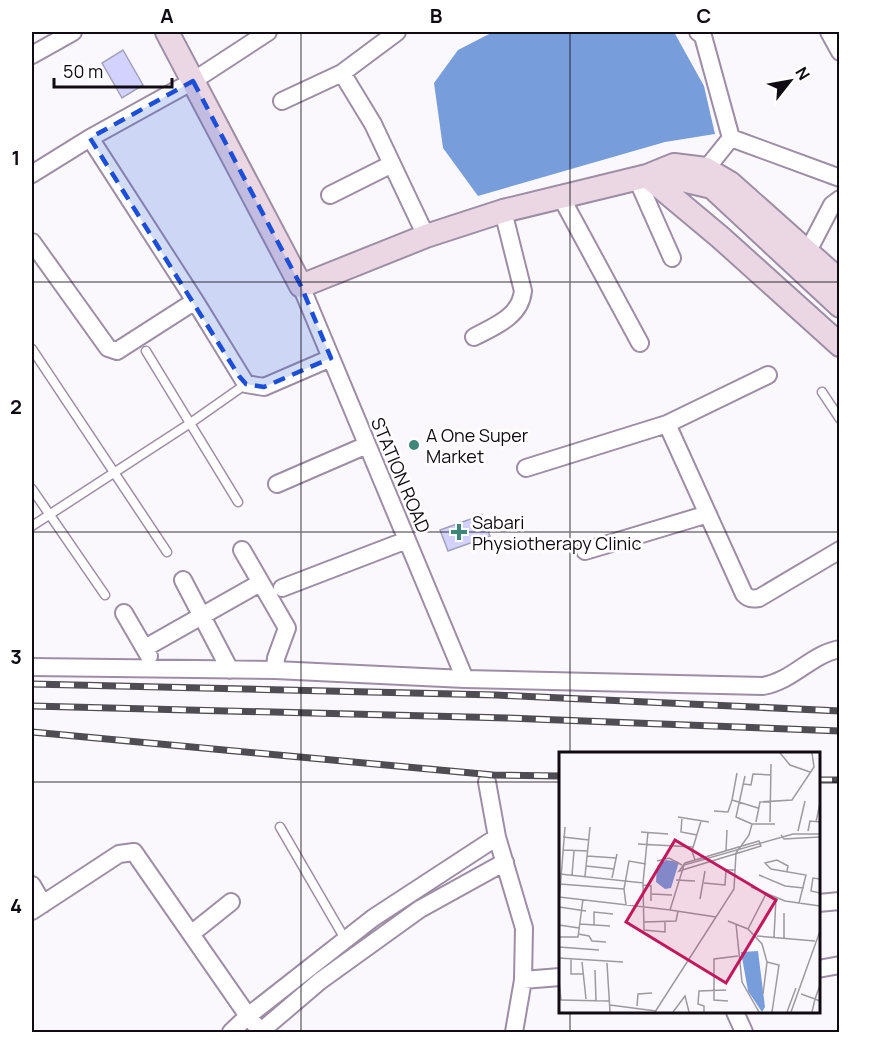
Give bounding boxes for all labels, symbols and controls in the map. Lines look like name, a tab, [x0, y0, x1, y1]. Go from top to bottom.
text: A	[160, 2, 174, 29]
text: B	[430, 2, 443, 29]
text: C	[697, 2, 711, 29]
scale bar	[54, 51, 172, 89]
north arrow	[760, 51, 820, 111]
text: 50 m	[63, 59, 103, 83]
text: N	[790, 63, 815, 84]
text: 1	[12, 144, 20, 171]
text: 2	[10, 393, 22, 420]
street label: STATION ROAD	[366, 414, 436, 536]
place label: A One Super Market	[426, 423, 529, 468]
marker: A One Super Market	[407, 438, 421, 452]
place label: Sabari Physiotherapy Clinic	[472, 510, 641, 555]
marker: Sabari Physiotherapy Clinic	[450, 523, 468, 541]
text: 3	[10, 643, 22, 670]
inset map	[559, 752, 820, 1013]
text: 4	[10, 892, 22, 919]

